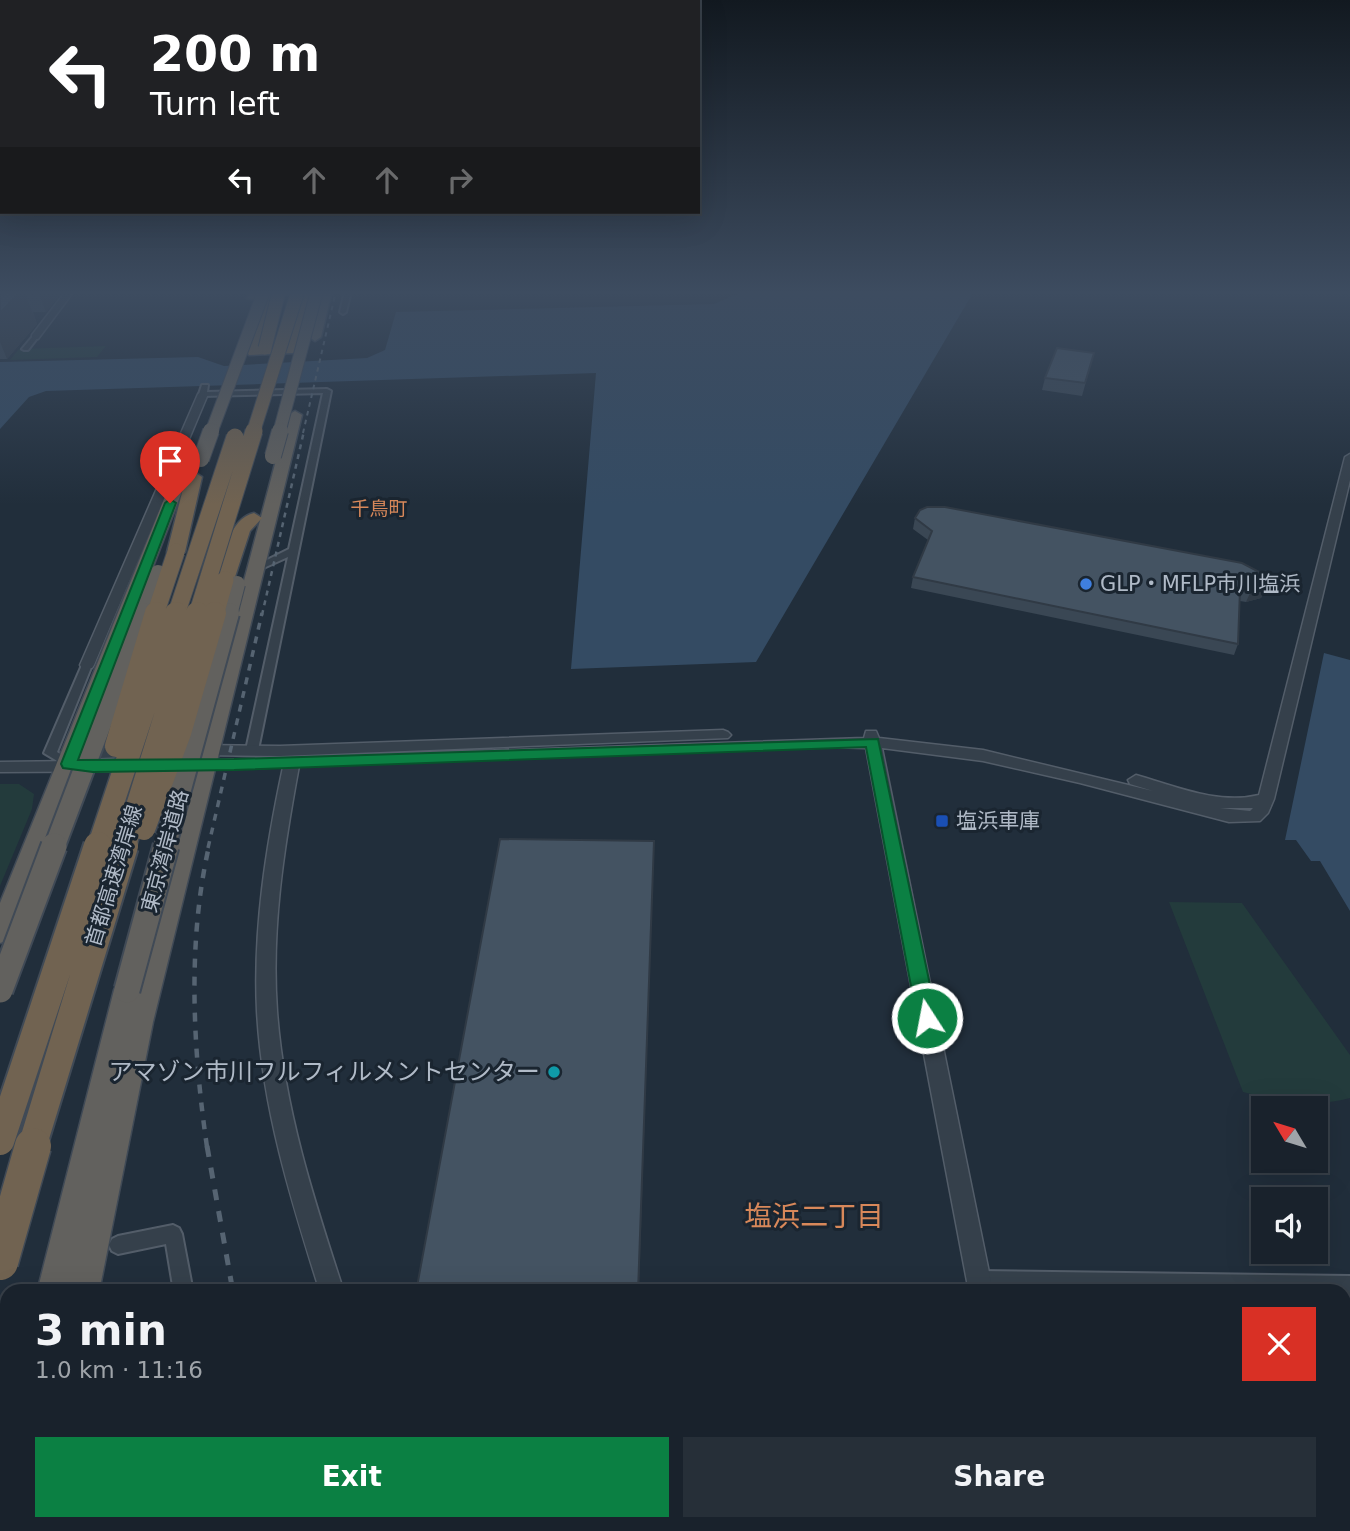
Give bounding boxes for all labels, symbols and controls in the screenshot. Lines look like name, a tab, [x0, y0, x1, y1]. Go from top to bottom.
text: 200 m	[150, 26, 320, 83]
icon: left	[35, 28, 126, 119]
text: Turn left	[150, 85, 280, 123]
icon: left	[222, 161, 260, 199]
icon: ahead	[295, 161, 333, 199]
icon: ahead	[368, 161, 406, 199]
icon: right	[441, 161, 479, 199]
pin	[140, 431, 200, 503]
icon: arrive	[151, 442, 189, 480]
district label: 千鳥町	[350, 497, 408, 519]
place label: GLP・MFLP市川塩浜	[1100, 572, 1300, 596]
marker: GLP・MFLP市川塩浜	[1078, 576, 1094, 592]
street label: 東京湾岸道路	[137, 787, 193, 915]
street label: 首都高速湾岸線	[81, 802, 147, 950]
place label: 塩浜車庫	[956, 809, 1040, 833]
marker: 塩浜車庫	[934, 813, 950, 829]
position arrow	[890, 981, 964, 1055]
place label: アマゾン市川フルフィルメントセンター	[108, 1058, 540, 1086]
marker: アマゾン市川フルフィルメントセンター	[546, 1064, 562, 1080]
north arrow	[1251, 1096, 1328, 1172]
map controls	[1251, 1096, 1328, 1264]
button: sound	[1251, 1187, 1328, 1264]
district label: 塩浜二丁目	[744, 1200, 884, 1233]
text: 3 min	[35, 1306, 167, 1355]
button: close	[1242, 1307, 1316, 1381]
text: 1.0 km · 11:16	[35, 1357, 203, 1383]
button: Exit	[35, 1437, 669, 1517]
button: Share	[683, 1437, 1316, 1517]

